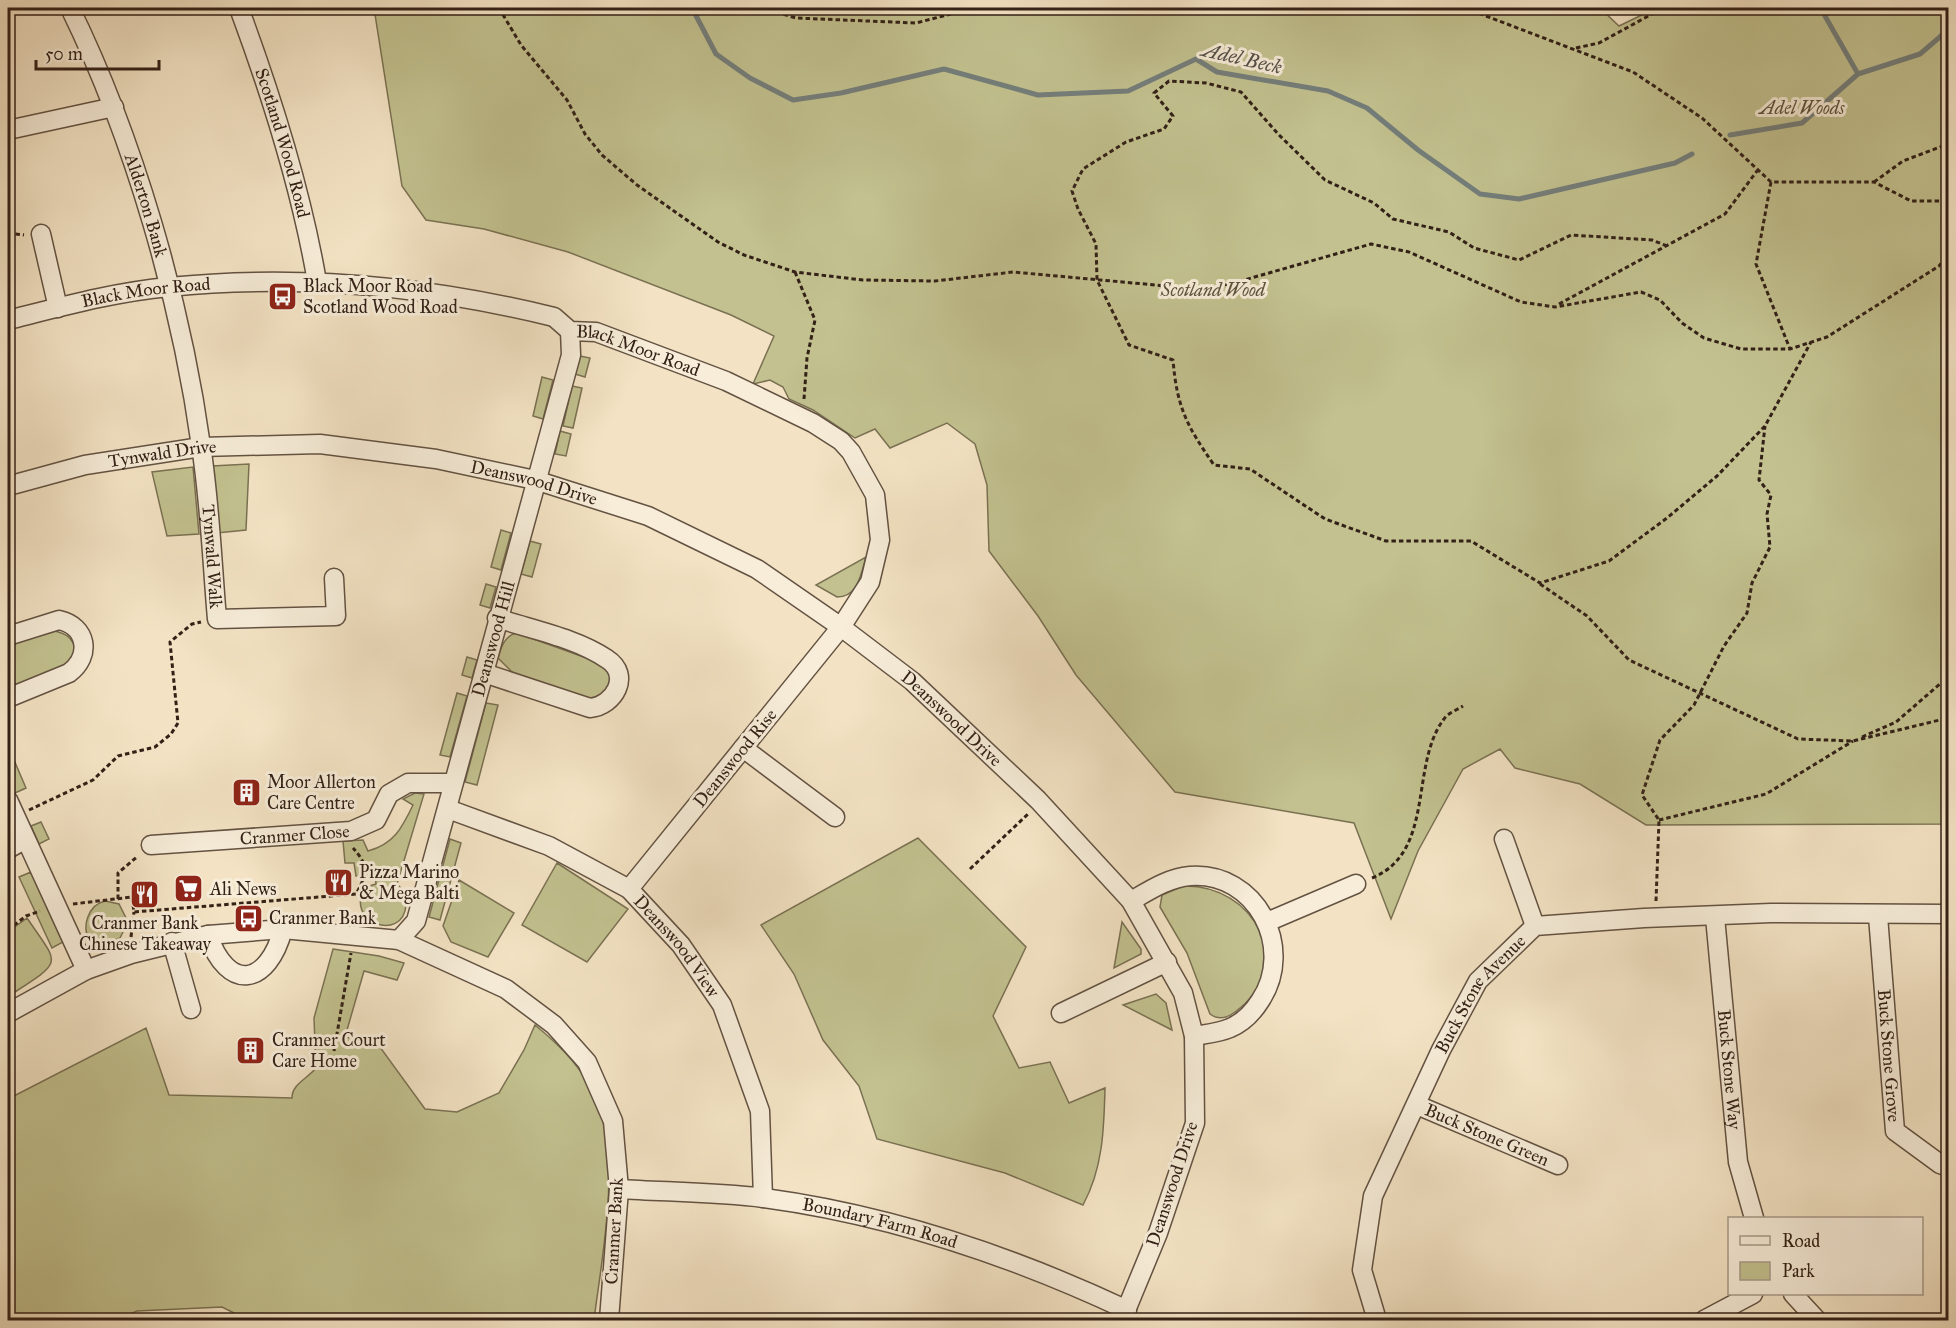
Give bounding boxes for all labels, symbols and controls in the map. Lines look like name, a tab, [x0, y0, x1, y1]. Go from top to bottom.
scale bar	[36, 33, 159, 71]
water label: Adel Beck	[1198, 37, 1285, 79]
text: 50 m	[45, 43, 83, 65]
street label: Scotland Wood Road	[250, 65, 315, 220]
park label: Adel Woods	[1758, 97, 1845, 119]
street label: Alderton Bank	[120, 150, 173, 260]
street label: Black Moor Road	[79, 273, 211, 312]
place label: Black Moor Road Scotland Wood Road	[303, 275, 458, 318]
park label: Scotland Wood	[1160, 279, 1267, 301]
bus stop icon: Black Moor Road Scotland Wood Road	[266, 280, 298, 312]
street label: Black Moor Road	[576, 320, 703, 381]
street label: Tynwald Drive	[107, 436, 217, 472]
street label: Deanswood Drive	[469, 456, 600, 510]
street label: Tynwald Walk	[197, 503, 227, 610]
street label: Deanswood Hill	[467, 578, 520, 699]
street label: Deanswood Drive	[897, 666, 1007, 771]
street label: Deanswood Rise	[689, 704, 781, 812]
place label: Moor Allerton Care Centre	[267, 771, 376, 814]
building icon: Moor Allerton Care Centre	[230, 776, 262, 808]
street label: Cranmer Close	[239, 820, 350, 850]
place label: Pizza Marino & Mega Balti	[359, 861, 460, 905]
restaurant icon: Pizza Marino & Mega Balti	[322, 866, 354, 898]
supermarket icon: Ali News	[173, 873, 205, 905]
restaurant icon: Cranmer Bank Chinese Takeaway	[129, 878, 161, 910]
place label: Ali News	[209, 878, 277, 900]
street label: Deanswood View	[629, 890, 725, 1002]
bus stop icon: Cranmer Bank	[232, 902, 264, 934]
place label: Cranmer Bank	[269, 907, 377, 929]
place label: Cranmer Bank Chinese Takeaway	[79, 912, 212, 955]
street label: Buck Stone Avenue	[1430, 930, 1530, 1057]
street label: Buck Stone Grove	[1873, 988, 1905, 1123]
street label: Buck Stone Way	[1713, 1008, 1746, 1131]
place label: Cranmer Court Care Home	[272, 1029, 386, 1072]
building icon: Cranmer Court Care Home	[235, 1034, 267, 1066]
street label: Buck Stone Green	[1421, 1099, 1553, 1171]
street label: Deanswood Drive	[1141, 1119, 1203, 1249]
street label: Cranmer Bank	[600, 1176, 628, 1285]
street label: Boundary Farm Road	[801, 1193, 960, 1253]
legend	[1728, 1217, 1923, 1295]
text: Road	[1782, 1230, 1820, 1252]
text: Park	[1782, 1260, 1815, 1282]

